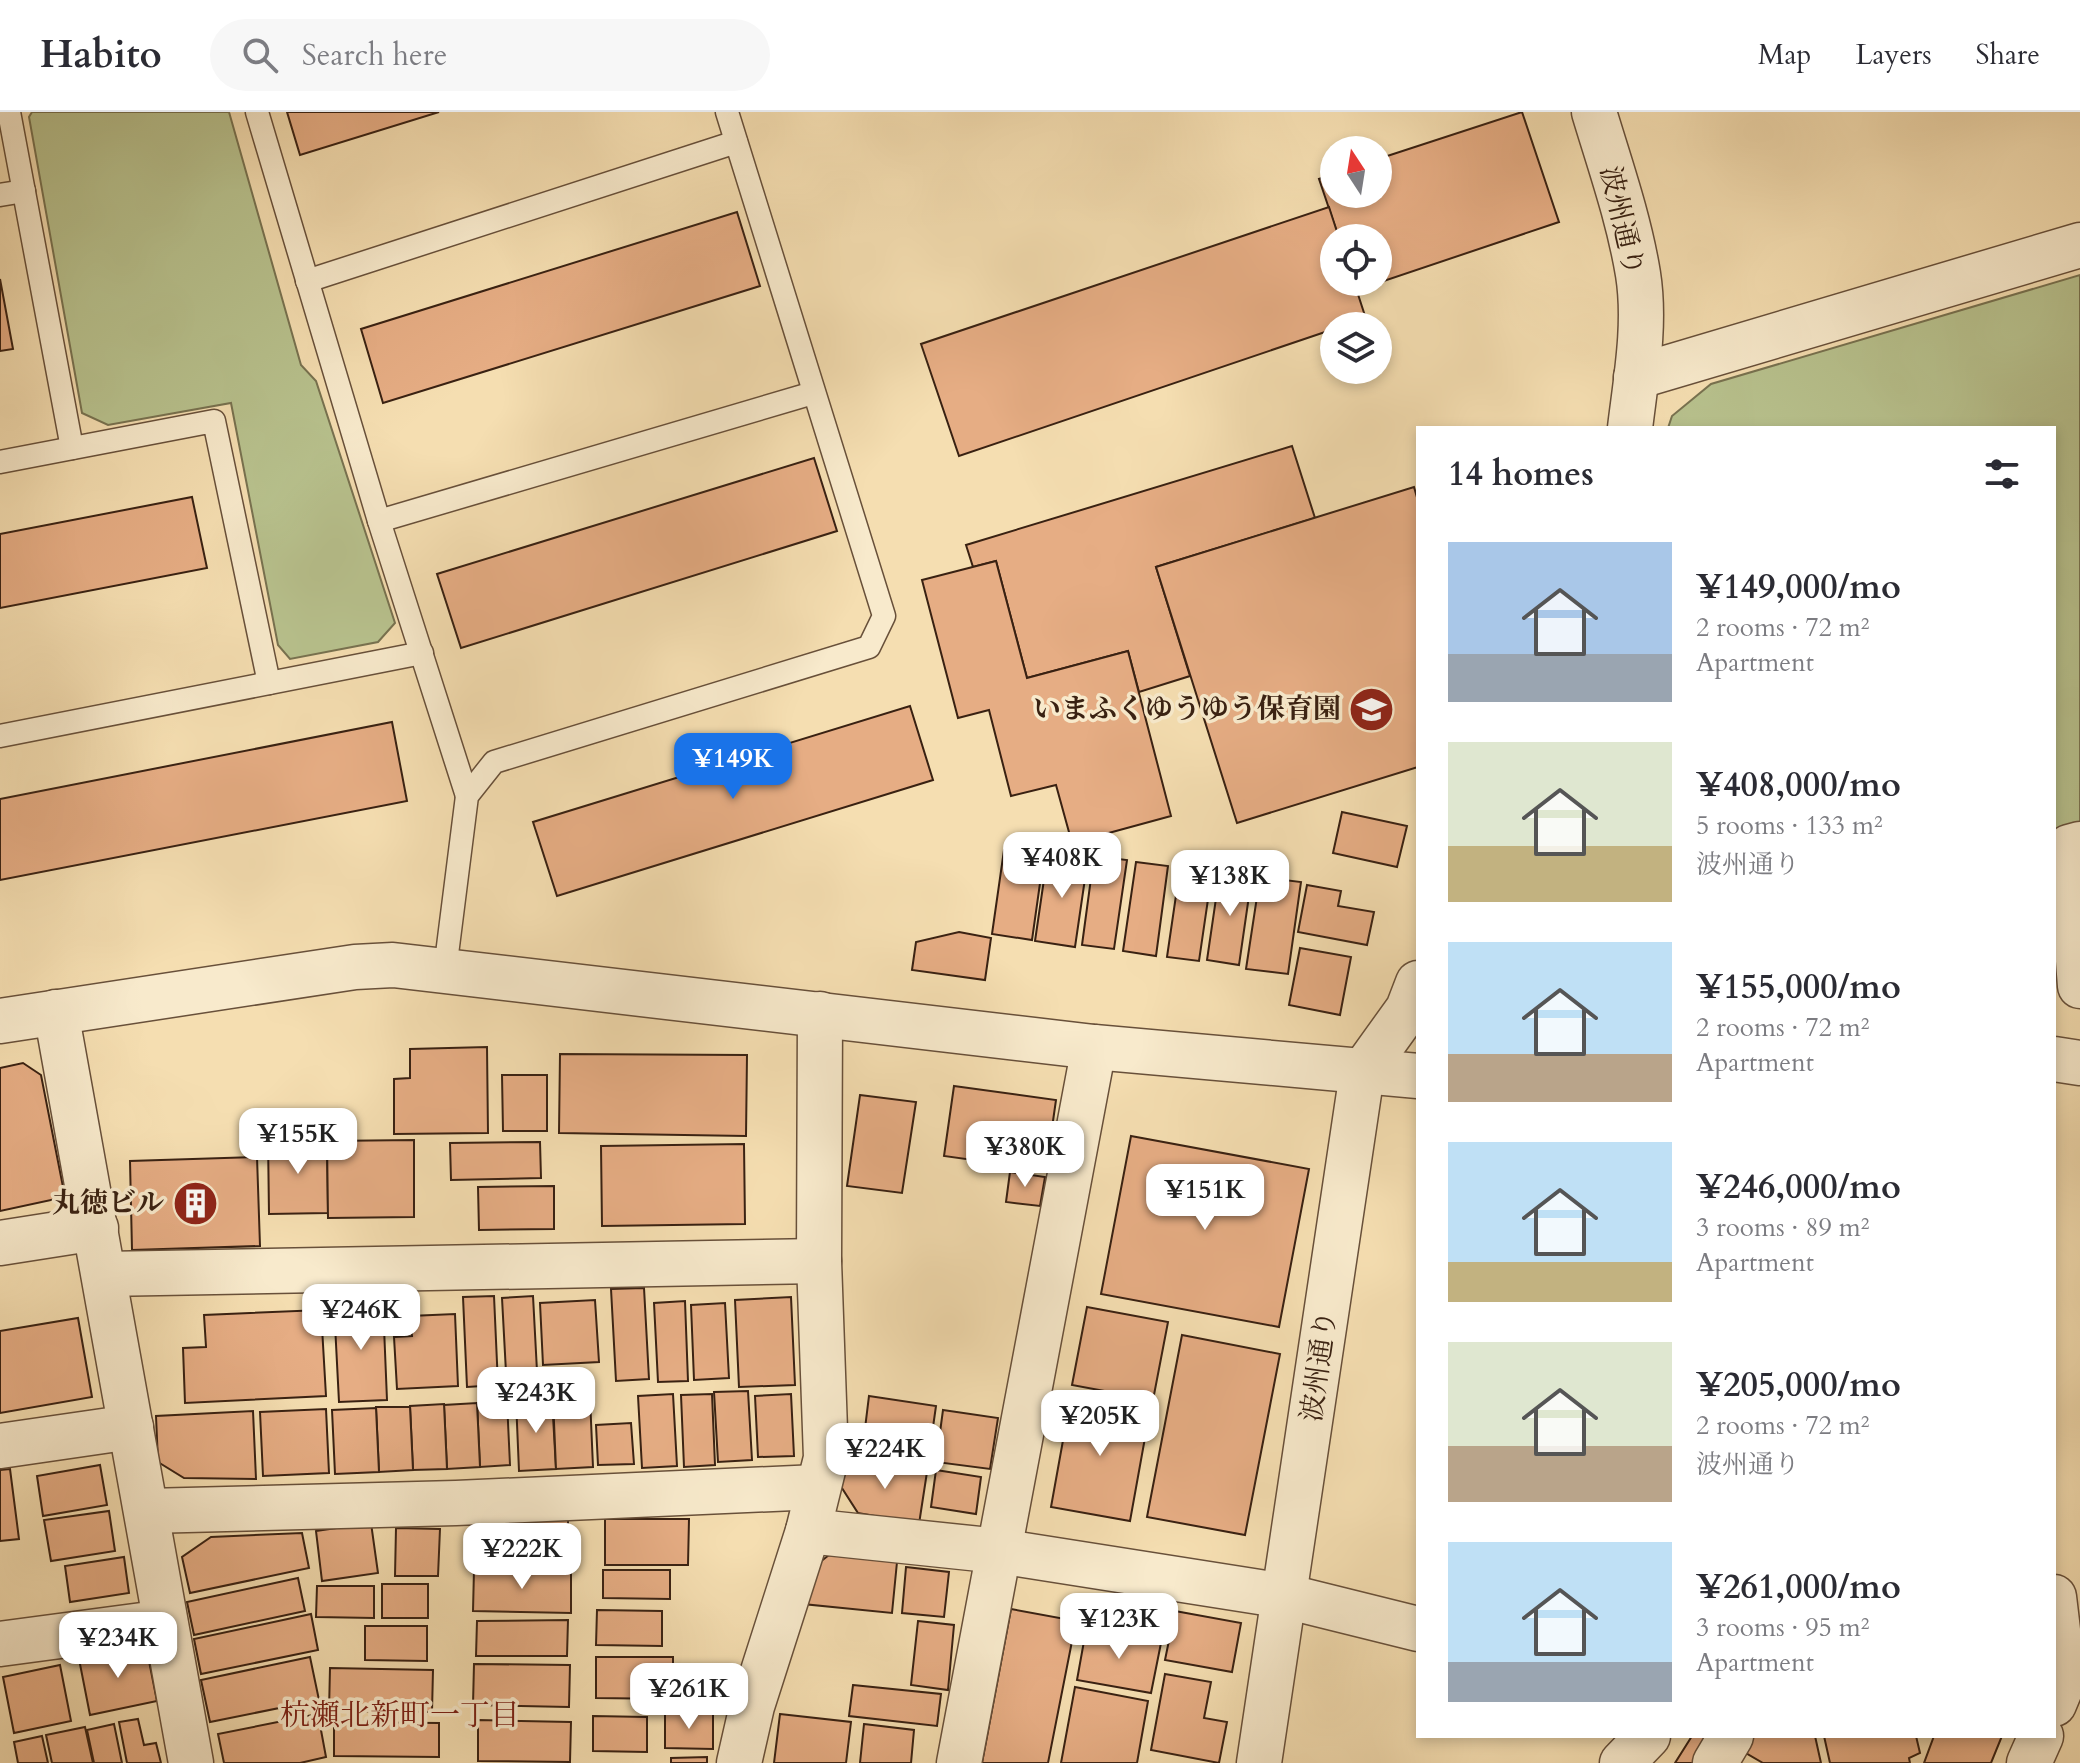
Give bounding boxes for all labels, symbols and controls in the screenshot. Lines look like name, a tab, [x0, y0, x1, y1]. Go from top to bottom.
search box	[210, 19, 770, 91]
text: Habito	[40, 29, 162, 81]
icon: search	[238, 33, 282, 77]
text: Search here	[302, 35, 447, 76]
text: Map	[1758, 36, 1811, 74]
text: Layers	[1855, 36, 1932, 74]
text: Share	[1976, 36, 2040, 74]
north arrow	[1320, 136, 1392, 208]
map controls	[1320, 136, 1392, 384]
street label: 波州通り	[1591, 162, 1653, 280]
button: locate	[1320, 224, 1392, 296]
button: layers	[1320, 312, 1392, 384]
text: 14 homes	[1448, 451, 1594, 497]
icon: filters	[1980, 452, 2024, 496]
text: ¥149,000/mo	[1696, 564, 1901, 610]
icon: home	[1512, 574, 1608, 670]
text: 2 rooms · 72 m²	[1696, 610, 1869, 645]
text: Apartment	[1696, 645, 1814, 680]
school or university icon: いまふくゆうゆう保育園	[1348, 685, 1396, 733]
place label: いまふくゆうゆう保育園	[1033, 690, 1341, 728]
pin: ¥149K	[677, 733, 789, 801]
text: ¥149K	[692, 741, 774, 776]
text: ¥408,000/mo	[1696, 762, 1901, 808]
icon: home	[1512, 774, 1608, 870]
text: 5 rooms · 133 m²	[1696, 808, 1883, 843]
pin: ¥408K	[1006, 832, 1118, 900]
text: ¥408K	[1021, 840, 1103, 875]
text: 波州通り	[1696, 847, 1800, 882]
pin: ¥138K	[1174, 850, 1286, 918]
text: ¥138K	[1189, 858, 1271, 893]
text: ¥155,000/mo	[1696, 964, 1901, 1010]
icon: home	[1512, 974, 1608, 1070]
text: 2 rooms · 72 m²	[1696, 1010, 1869, 1045]
text: Apartment	[1696, 1045, 1814, 1080]
pin: ¥155K	[242, 1108, 354, 1176]
text: ¥155K	[257, 1116, 339, 1151]
pin: ¥380K	[969, 1121, 1081, 1189]
text: ¥380K	[984, 1129, 1066, 1164]
pin: ¥151K	[1149, 1164, 1261, 1232]
text: ¥246,000/mo	[1696, 1164, 1901, 1210]
text: ¥151K	[1164, 1172, 1246, 1207]
icon: home	[1512, 1174, 1608, 1270]
building icon: 丸徳ビル	[171, 1179, 219, 1227]
place label: 丸徳ビル	[52, 1184, 164, 1222]
text: 3 rooms · 89 m²	[1696, 1210, 1869, 1245]
text: Apartment	[1696, 1245, 1814, 1280]
pin: ¥246K	[305, 1284, 417, 1352]
text: ¥246K	[320, 1292, 402, 1327]
street label: 波州通り	[1292, 1308, 1346, 1424]
text: ¥205,000/mo	[1696, 1362, 1901, 1408]
pin: ¥243K	[480, 1367, 592, 1435]
icon: home	[1512, 1374, 1608, 1470]
text: ¥243K	[495, 1375, 577, 1410]
pin: ¥205K	[1044, 1390, 1156, 1458]
text: ¥205K	[1059, 1398, 1141, 1433]
text: 2 rooms · 72 m²	[1696, 1408, 1869, 1443]
pin: ¥224K	[829, 1423, 941, 1491]
text: ¥224K	[844, 1431, 926, 1466]
text: 波州通り	[1696, 1447, 1800, 1482]
pin: ¥222K	[466, 1523, 578, 1591]
text: ¥222K	[481, 1531, 563, 1566]
text: ¥261,000/mo	[1696, 1564, 1901, 1610]
icon: home	[1512, 1574, 1608, 1670]
pin: ¥123K	[1063, 1593, 1175, 1661]
text: ¥123K	[1078, 1601, 1160, 1636]
text: 3 rooms · 95 m²	[1696, 1610, 1869, 1645]
pin: ¥234K	[62, 1612, 174, 1680]
text: ¥234K	[77, 1620, 159, 1655]
text: Apartment	[1696, 1645, 1814, 1680]
pin: ¥261K	[633, 1663, 745, 1731]
text: ¥261K	[648, 1671, 730, 1706]
district label: 杭瀬北新町一丁目	[280, 1695, 520, 1736]

